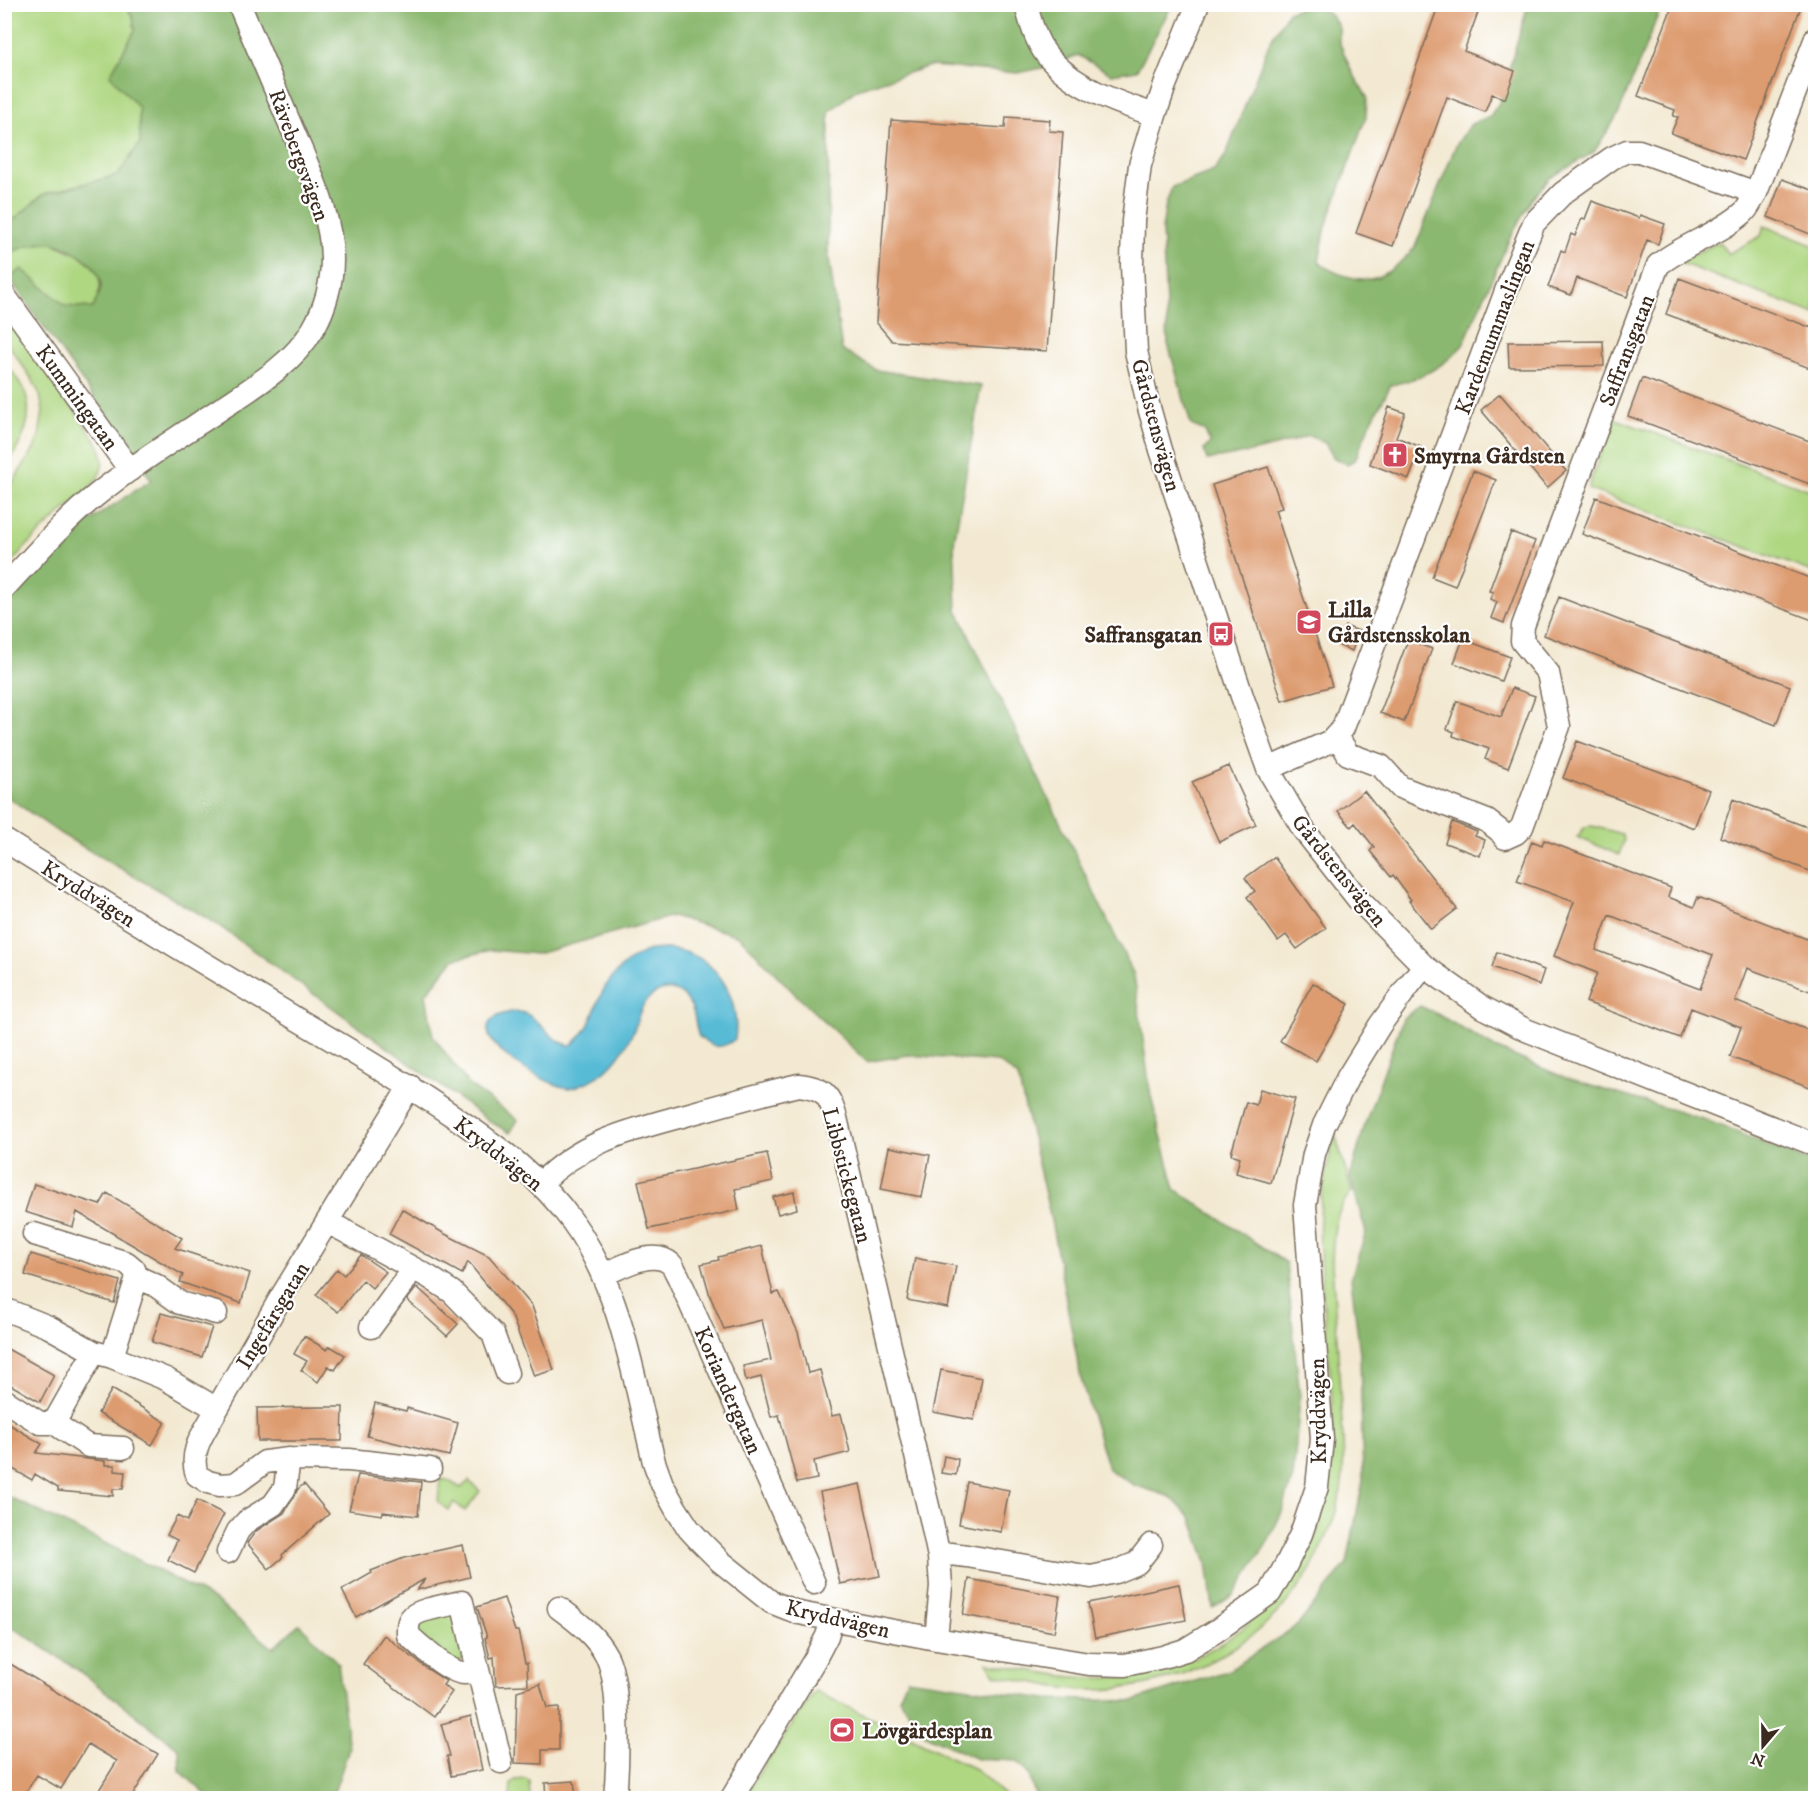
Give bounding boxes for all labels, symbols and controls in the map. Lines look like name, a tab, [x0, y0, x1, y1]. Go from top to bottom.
street label: Rävebergsvägen	[262, 86, 335, 226]
street label: Kardemummaslingan	[1450, 236, 1541, 419]
street label: Saffransgatan	[1594, 290, 1661, 410]
street label: Kummingatan	[29, 340, 124, 456]
street label: Gårdstensvägen	[1125, 356, 1186, 495]
church icon: Smyrna Gårdsten	[1380, 440, 1410, 470]
place label: Smyrna Gårdsten	[1414, 443, 1565, 470]
place label: Lilla Gårdstensskolan	[1328, 597, 1471, 649]
school or university icon: Lilla Gårdstensskolan	[1294, 607, 1324, 637]
bus stop icon: Saffransgatan	[1206, 619, 1236, 649]
place label: Saffransgatan	[1085, 622, 1202, 649]
street label: Gårdstensvägen	[1285, 809, 1393, 933]
street label: Kryddvägen	[36, 855, 141, 934]
street label: Libbstickegatan	[815, 1105, 878, 1247]
street label: Kryddvägen	[448, 1111, 549, 1198]
street label: Ingefärsgatan	[231, 1257, 316, 1374]
street label: Koriandergatan	[687, 1323, 768, 1459]
street label: Kryddvägen	[1304, 1357, 1333, 1464]
street label: Kryddvägen	[783, 1594, 893, 1645]
sports icon: Lövgärdesplan	[827, 1715, 857, 1745]
north arrow	[1733, 1716, 1793, 1776]
place label: Lövgärdesplan	[862, 1718, 993, 1745]
text: N	[1749, 1748, 1768, 1771]

